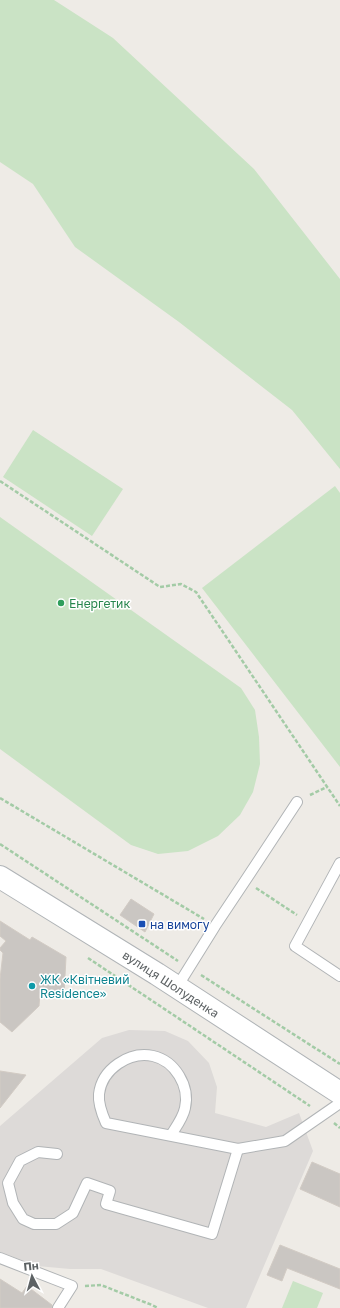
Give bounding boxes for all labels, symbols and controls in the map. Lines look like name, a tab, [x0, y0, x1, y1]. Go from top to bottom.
place label: Енергетик	[69, 596, 130, 611]
marker: Енергетик	[56, 598, 66, 608]
place label: на вимогу	[150, 917, 210, 932]
marker: на вимогу	[137, 919, 147, 929]
street label: вулиця Шолуденка	[120, 947, 222, 1021]
place label: ЖК «Квітневий Residence»	[40, 972, 130, 1001]
marker: ЖК «Квітневий Residence»	[27, 981, 37, 991]
north arrow	[12, 1256, 52, 1296]
text: Пн	[23, 1258, 39, 1273]

